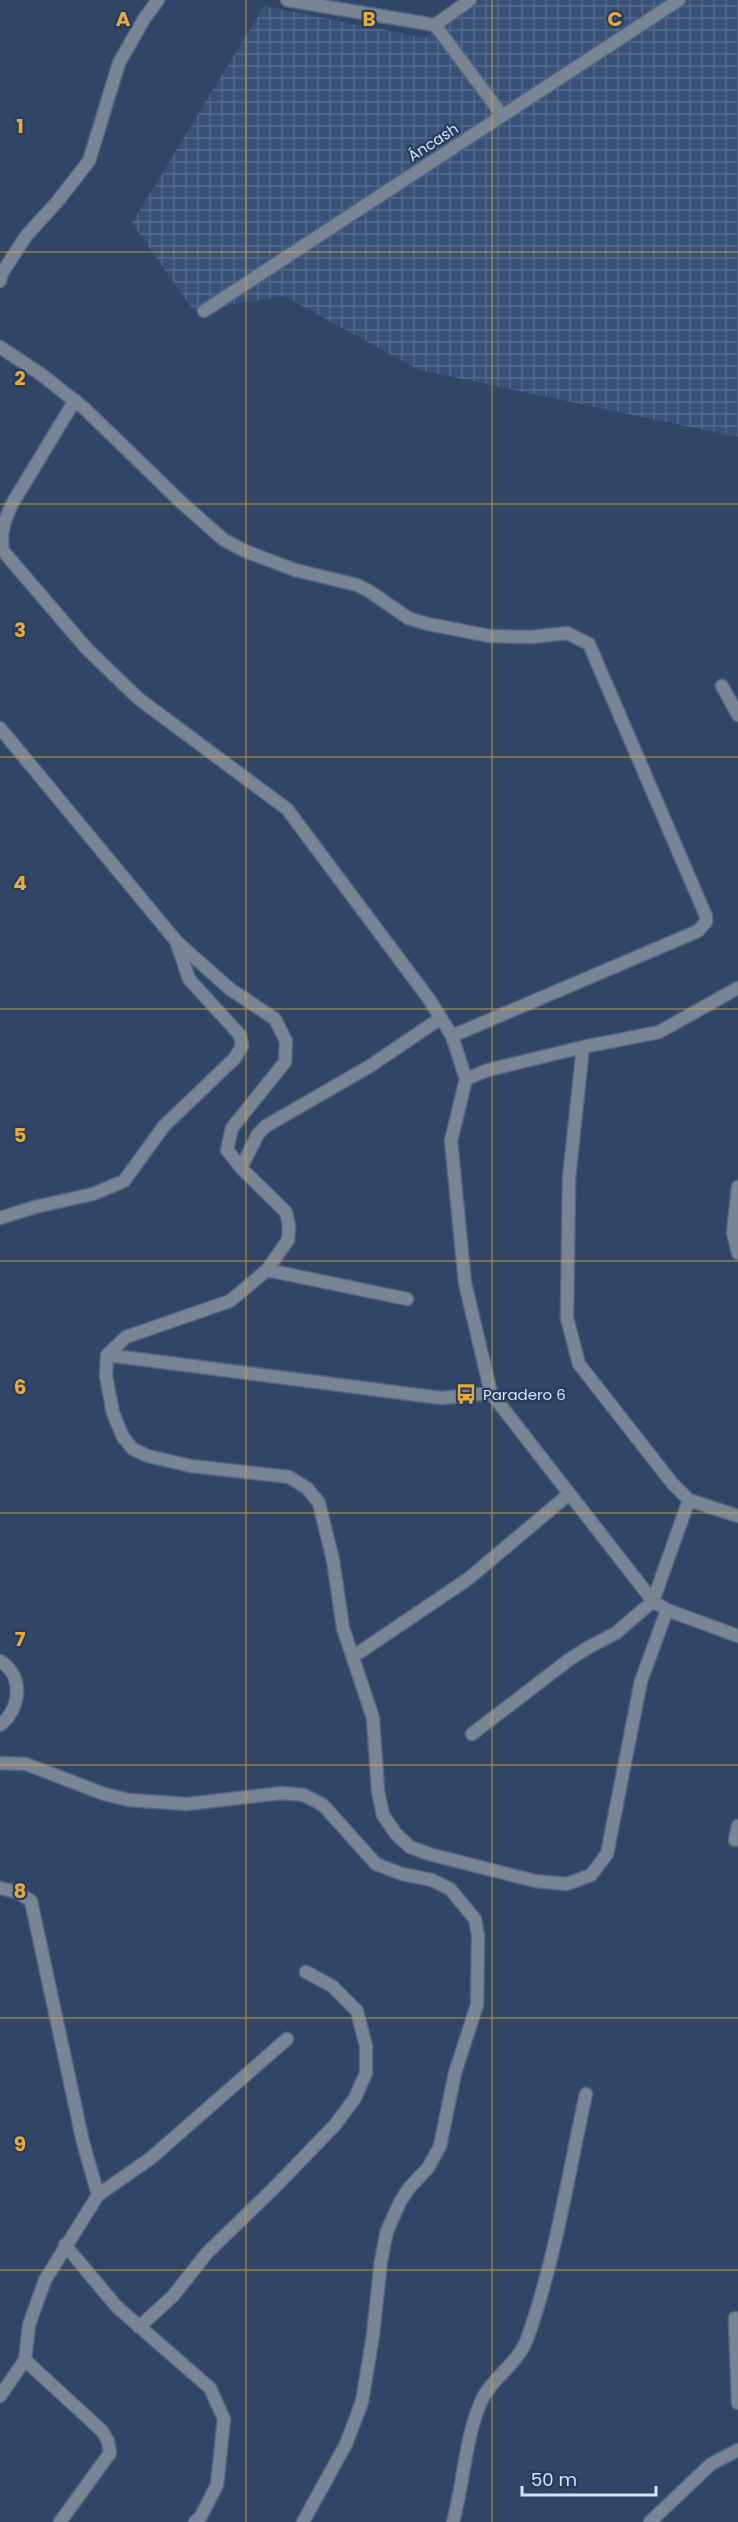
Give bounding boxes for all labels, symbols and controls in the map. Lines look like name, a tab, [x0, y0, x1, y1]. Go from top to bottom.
text: A	[116, 5, 131, 33]
text: B	[362, 5, 376, 33]
text: C	[607, 5, 623, 33]
text: 1	[16, 112, 24, 140]
street label: Áncash	[404, 118, 462, 166]
text: 2	[14, 364, 26, 392]
text: 3	[14, 616, 26, 644]
text: 4	[13, 869, 27, 897]
text: 5	[14, 1121, 27, 1149]
text: 6	[14, 1373, 26, 1401]
bus stop icon: Paradero 6	[454, 1382, 478, 1406]
place label: Paradero 6	[483, 1384, 566, 1405]
text: 7	[15, 1625, 26, 1653]
text: 8	[14, 1877, 26, 1905]
text: 9	[14, 2130, 26, 2158]
scale bar	[522, 2459, 656, 2497]
text: 50 m	[531, 2467, 577, 2492]

